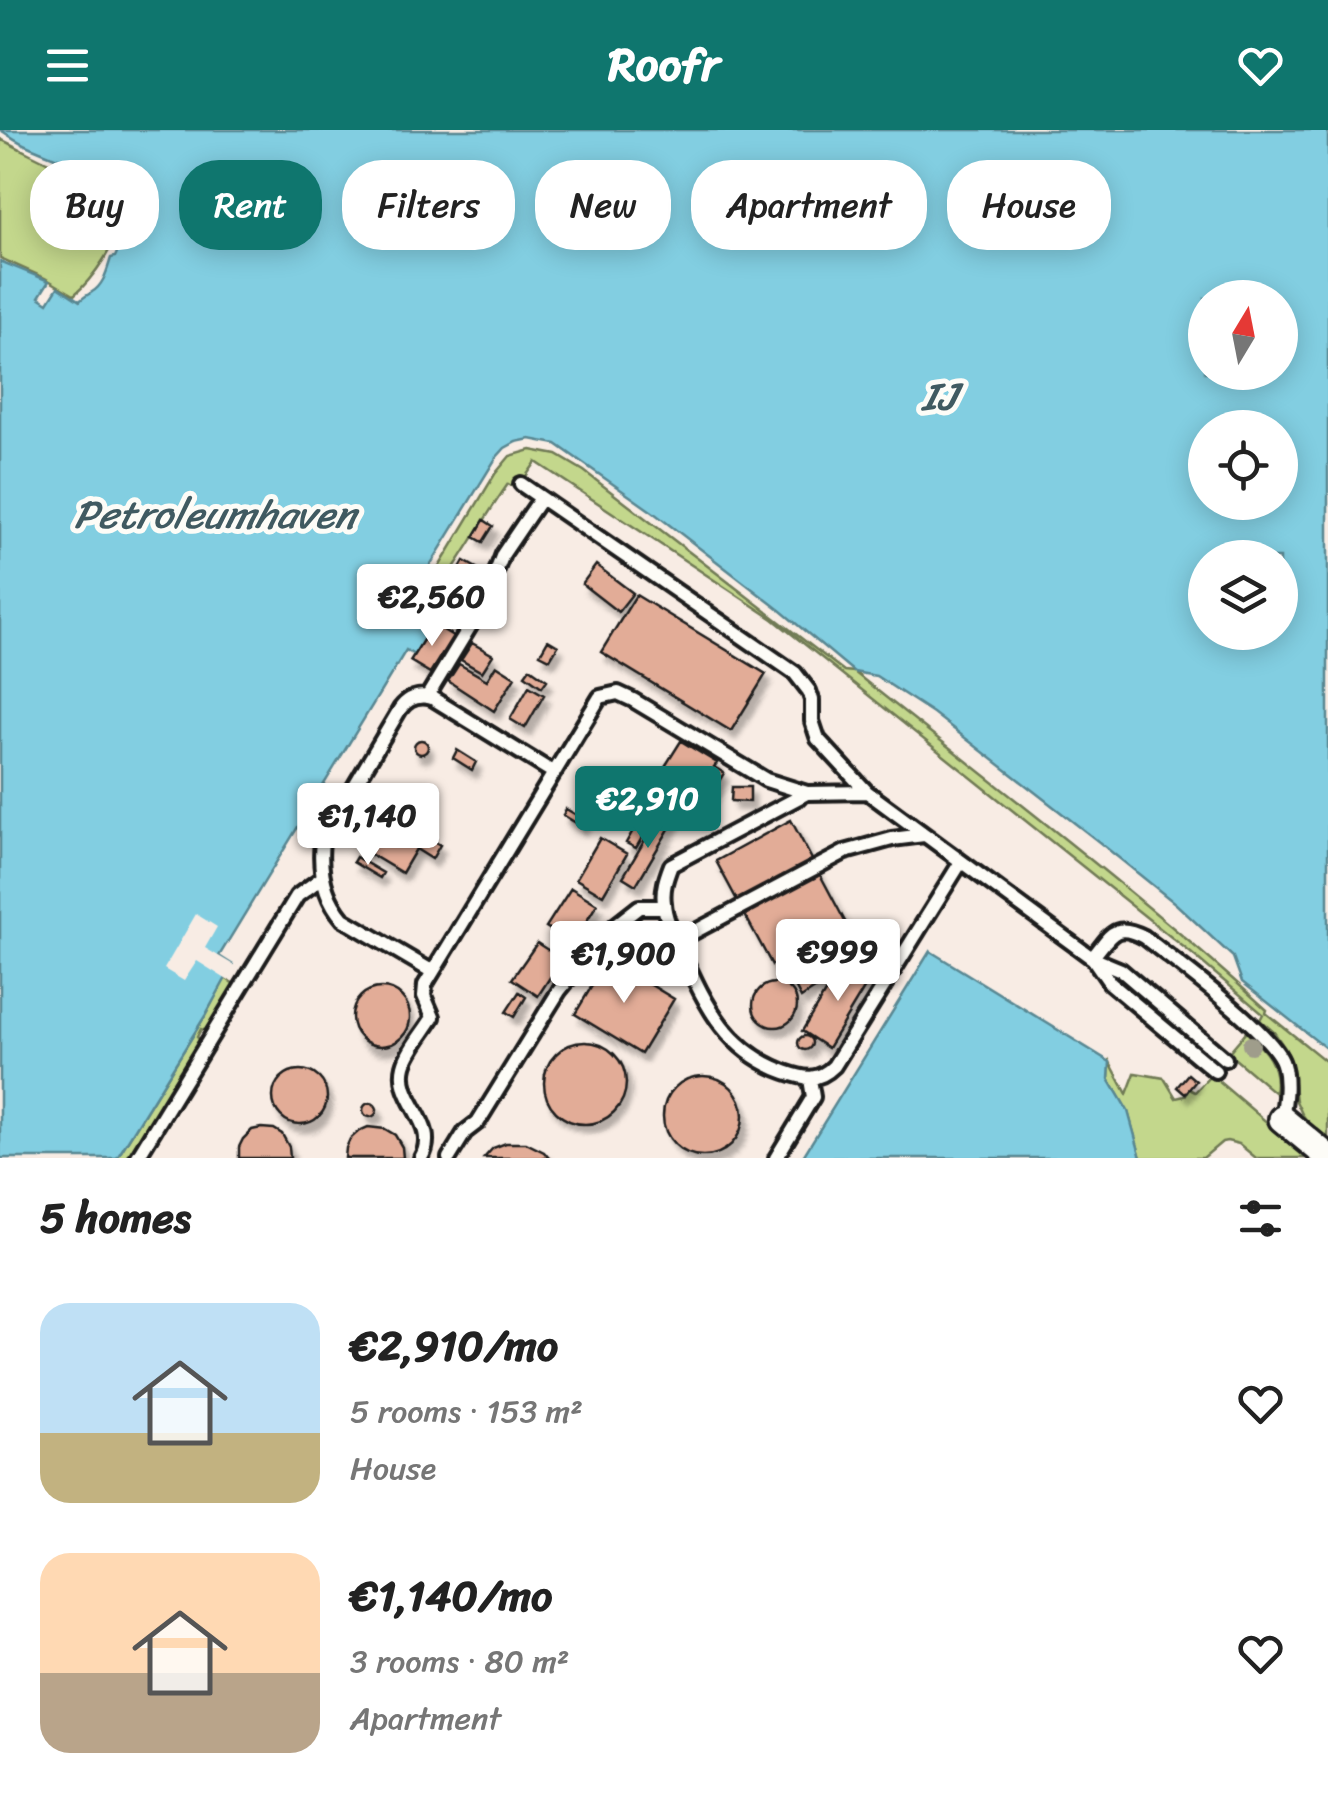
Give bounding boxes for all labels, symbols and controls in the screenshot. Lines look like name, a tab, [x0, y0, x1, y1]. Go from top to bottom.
text: Roofr	[608, 25, 720, 105]
icon: menu	[40, 38, 95, 93]
icon: heart	[1233, 38, 1288, 93]
chip: Buy	[30, 160, 159, 250]
chip: Rent	[179, 160, 322, 250]
chip: Filters	[342, 160, 515, 250]
chip: New	[535, 160, 671, 250]
chip: Apartment	[691, 160, 927, 250]
chip: House	[947, 160, 1111, 250]
north arrow	[1188, 280, 1298, 390]
map controls	[1188, 280, 1298, 650]
water label: IJ	[921, 361, 965, 432]
button: locate	[1188, 410, 1298, 520]
water label: Petroleumhaven	[74, 479, 361, 550]
button: layers	[1188, 540, 1298, 650]
pin: €2,560	[351, 564, 513, 649]
text: €2,560	[379, 568, 485, 625]
pin: €2,910	[567, 766, 729, 851]
text: €2,910	[597, 770, 699, 827]
pin: €1,140	[287, 783, 449, 868]
text: €1,140	[319, 787, 417, 844]
pin: €999	[779, 919, 897, 1004]
pin: €1,900	[543, 921, 705, 1006]
text: €999	[798, 923, 878, 980]
text: €1,900	[572, 925, 676, 982]
text: 5 homes	[40, 1181, 191, 1255]
icon: filters	[1233, 1191, 1288, 1246]
text: €2,910/mo	[350, 1309, 558, 1383]
icon: home	[120, 1343, 240, 1463]
icon: heart	[1233, 1376, 1288, 1431]
text: 5 rooms · 153 m²	[350, 1383, 583, 1440]
text: House	[350, 1440, 436, 1497]
text: €1,140/mo	[350, 1559, 552, 1633]
icon: home	[120, 1593, 240, 1713]
icon: heart	[1233, 1626, 1288, 1681]
text: 3 rooms · 80 m²	[350, 1633, 569, 1690]
text: Apartment	[350, 1690, 501, 1747]

